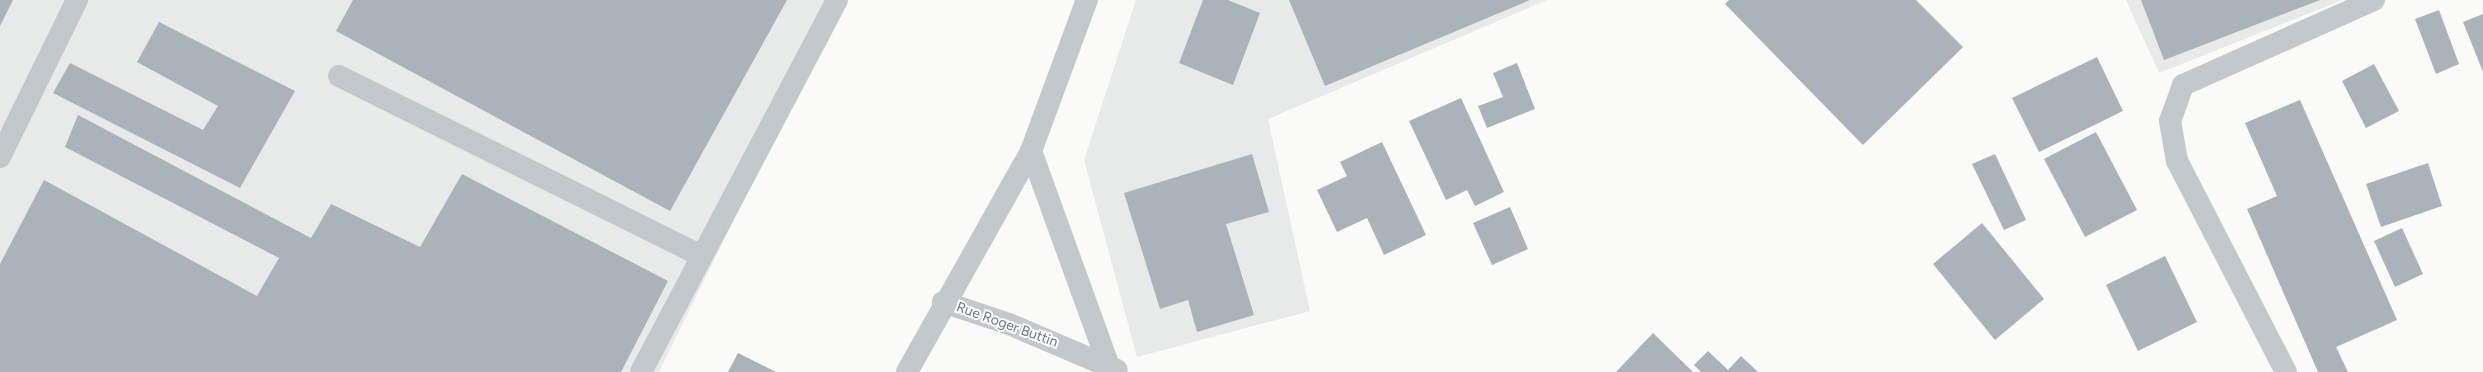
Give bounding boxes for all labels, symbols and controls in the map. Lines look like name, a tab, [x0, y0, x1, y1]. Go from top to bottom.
street label: Rue Roger Buttin	[954, 299, 1060, 351]

